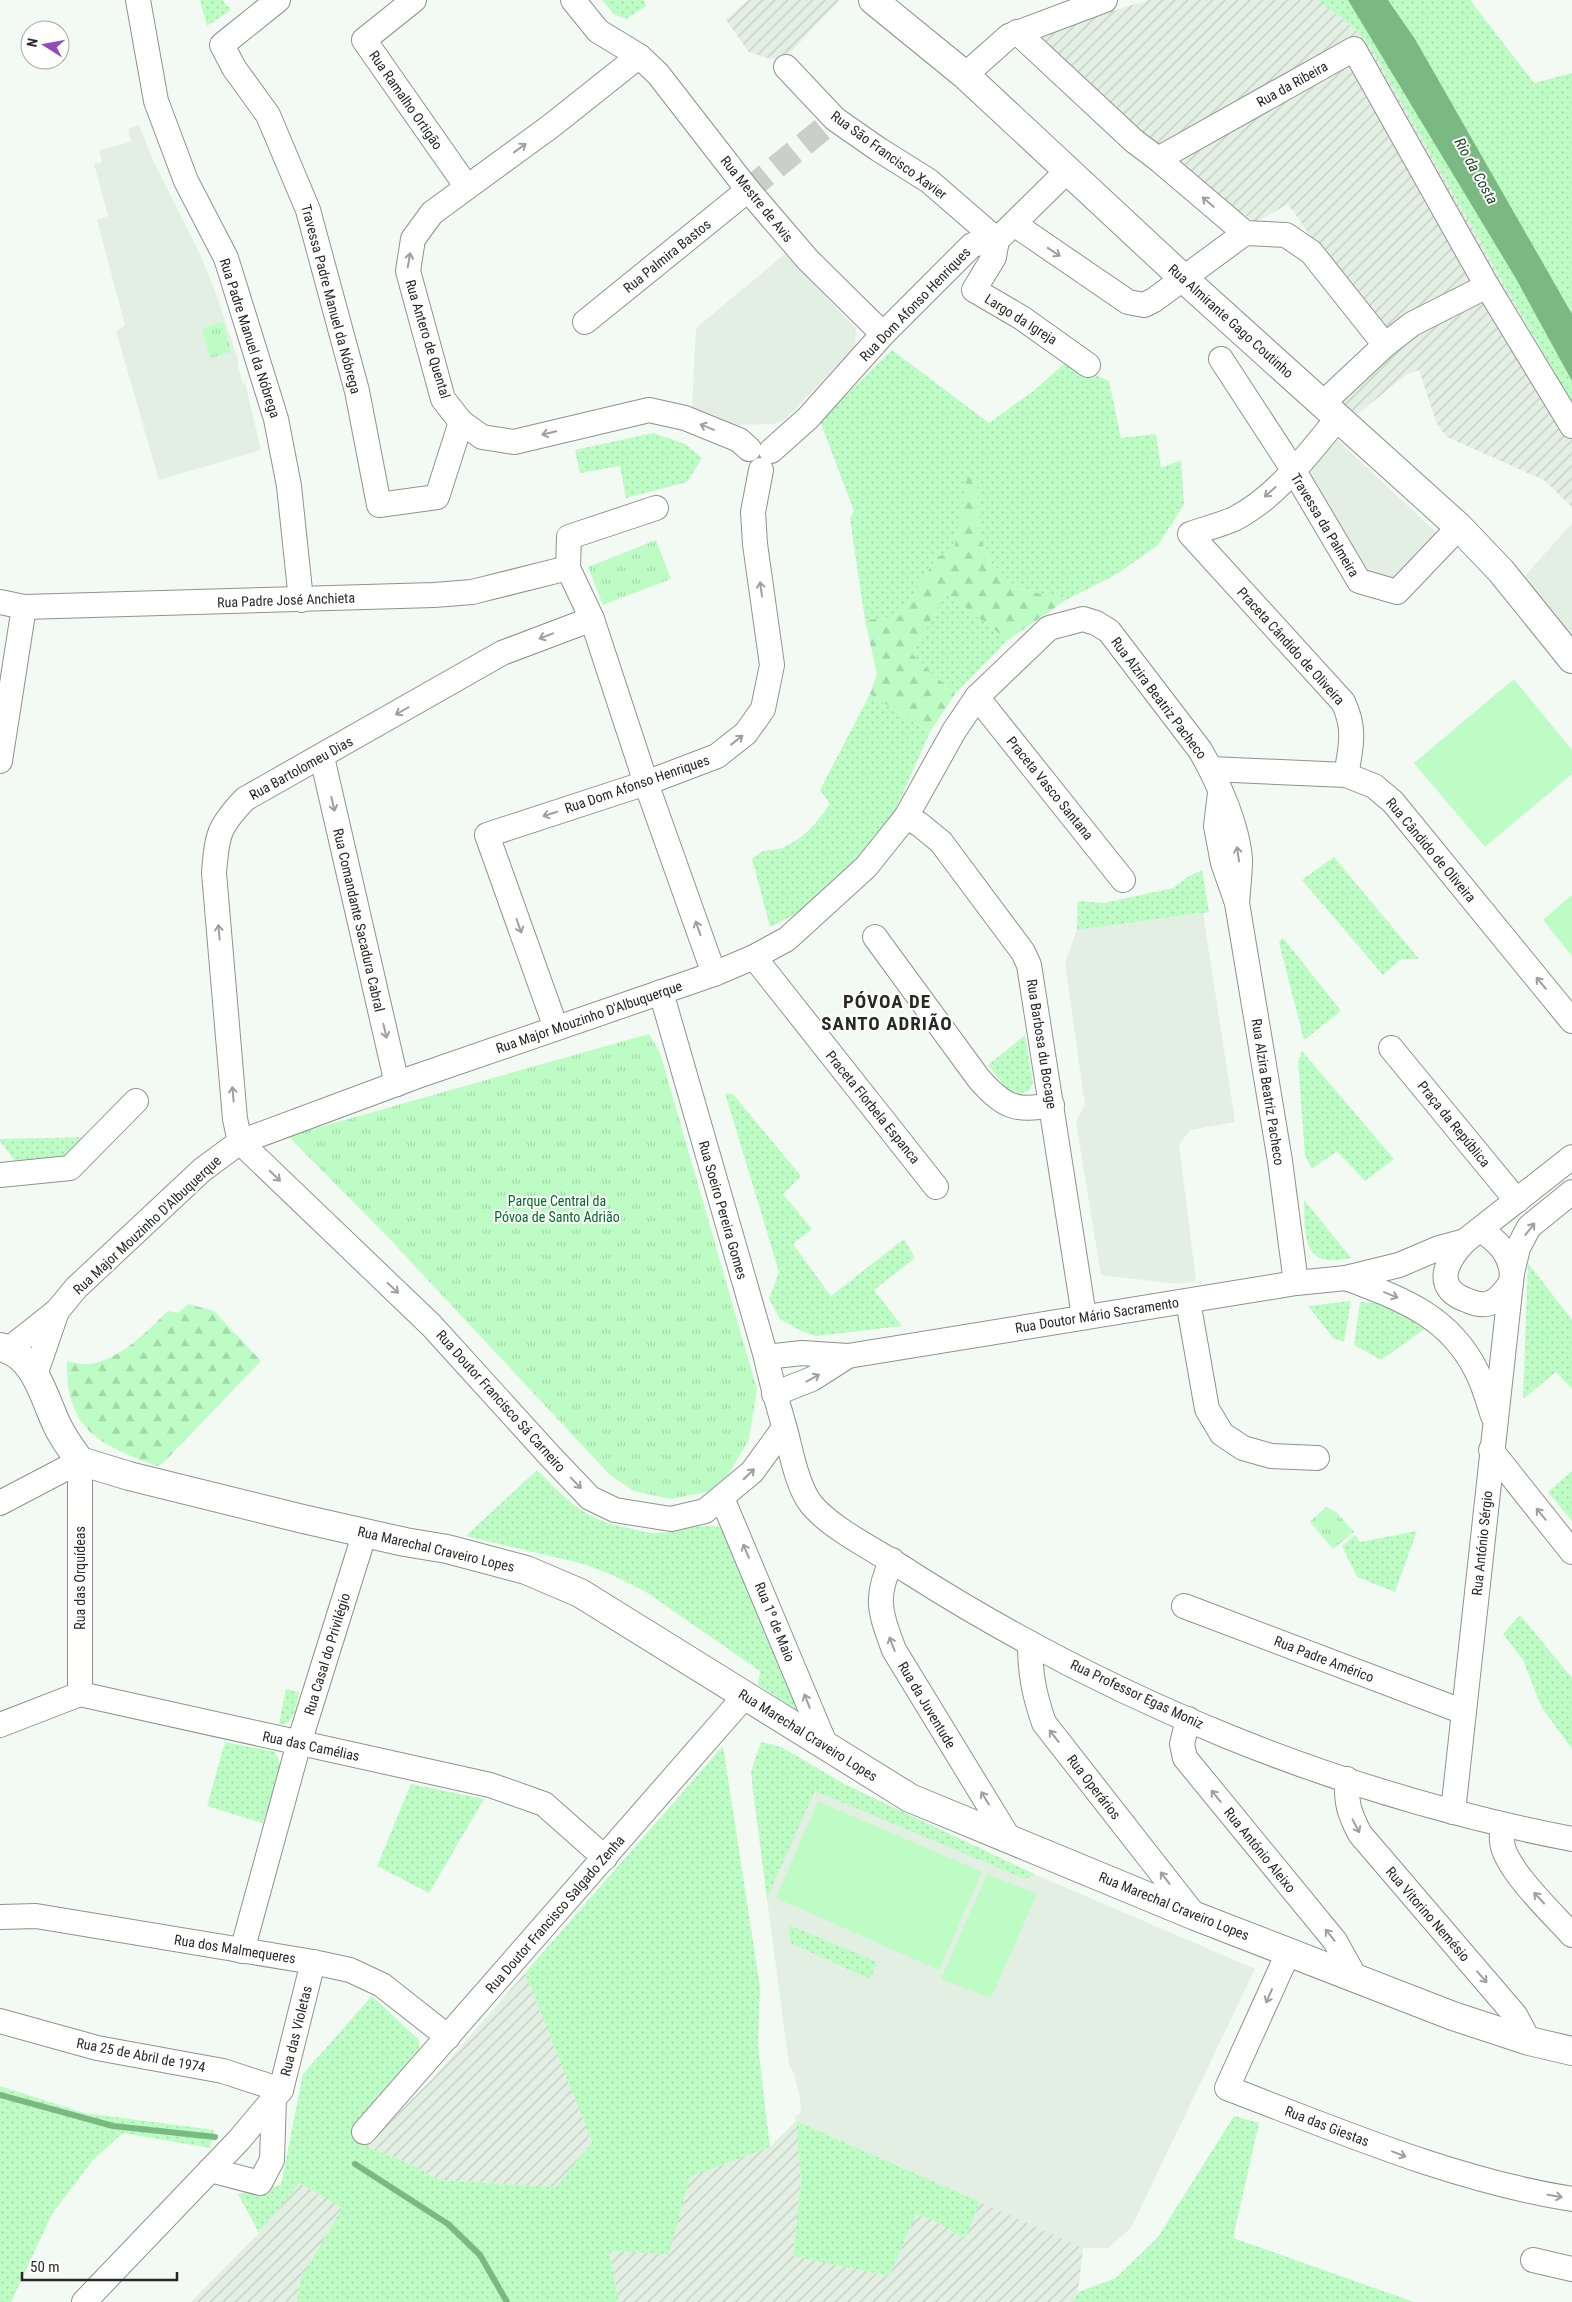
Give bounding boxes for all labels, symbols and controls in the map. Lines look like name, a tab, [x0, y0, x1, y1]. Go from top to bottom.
north arrow	[20, 20, 70, 70]
text: N	[24, 37, 41, 48]
street label: Rua Ramalho Ortigão	[366, 48, 446, 152]
street label: Rua da Ribeira	[1254, 58, 1330, 110]
street label: Rua São Francisco Xavier	[828, 108, 950, 202]
water label: Rio da Costa	[1450, 135, 1502, 207]
one-way arrow	[513, 143, 526, 154]
street label: Rua Mestre de Avis	[718, 153, 796, 245]
one-way arrow	[1202, 196, 1215, 207]
street label: Travessa Padre Manuel da Nóbrega	[298, 203, 364, 395]
street label: Rua Palmira Bastos	[620, 216, 714, 296]
street label: Rua Dom Afonso Henriques	[856, 244, 974, 364]
one-way arrow	[1047, 247, 1061, 257]
one-way arrow	[405, 252, 415, 268]
street label: Rua Padre Manuel da Nóbrega	[217, 256, 283, 420]
street label: Rua Almirante Gago Coutinho	[1165, 261, 1297, 381]
street label: Rua Antero de Quental	[402, 278, 454, 400]
street label: Largo da Igreja	[982, 290, 1060, 348]
one-way arrow	[700, 422, 715, 431]
one-way arrow	[542, 429, 558, 438]
street label: Travessa da Palmeira	[1288, 470, 1362, 580]
one-way arrow	[1264, 486, 1277, 498]
one-way arrow	[756, 582, 766, 598]
street label: Praceta Cândido de Oliveira	[1234, 584, 1348, 708]
street label: Rua Padre José Anchieta	[217, 590, 355, 610]
one-way arrow	[539, 632, 554, 641]
street label: Rua Alzira Beatriz Pacheco	[1108, 634, 1210, 762]
one-way arrow	[396, 706, 410, 716]
street label: Rua Bartolomeu Dias	[247, 733, 355, 803]
street label: Praceta Vasco Santana	[1004, 733, 1096, 843]
one-way arrow	[730, 735, 743, 746]
street label: Rua Dom Afonso Henriques	[563, 752, 711, 816]
street label: Rua Cândido de Oliveira	[1383, 795, 1479, 905]
one-way arrow	[329, 796, 338, 812]
one-way arrow	[542, 810, 558, 820]
street label: Rua Comandante Sacadura Cabral	[330, 827, 388, 1013]
one-way arrow	[1233, 847, 1243, 863]
one-way arrow	[515, 918, 525, 934]
one-way arrow	[693, 920, 702, 936]
one-way arrow	[214, 924, 224, 940]
street label: Rua Major Mouzinho D'Albuquerque	[494, 977, 685, 1056]
one-way arrow	[1535, 977, 1546, 990]
street label: Rua Barbosa du Bocage	[1024, 978, 1060, 1110]
district label: PÓVOA DE SANTO ADRIÃO	[821, 990, 953, 1035]
street label: Rua Alzira Beatriz Pacheco	[1249, 1018, 1287, 1166]
one-way arrow	[380, 1023, 390, 1039]
street label: Praceta Florbela Espanca	[823, 1047, 923, 1167]
street label: Praça da República	[1414, 1078, 1494, 1170]
one-way arrow	[228, 1086, 237, 1102]
street label: Rua Soeiro Pereira Gomes	[696, 1139, 750, 1281]
street label: Rua Major Mouzinho D'Albuquerque	[70, 1152, 224, 1298]
one-way arrow	[269, 1170, 282, 1182]
park label: Parque Central da Póvoa de Santo Adrião	[494, 1193, 620, 1225]
one-way arrow	[1524, 1223, 1535, 1236]
one-way arrow	[386, 1282, 399, 1294]
one-way arrow	[1383, 1291, 1398, 1300]
street label: Rua Doutor Mário Sacramento	[1014, 1294, 1180, 1336]
street label: Rua Doutor Francisco Sá Carneiro	[433, 1327, 569, 1475]
one-way arrow	[805, 1373, 819, 1383]
one-way arrow	[743, 1468, 755, 1480]
one-way arrow	[570, 1477, 582, 1489]
street label: Rua António Sérgio	[1469, 1490, 1495, 1596]
one-way arrow	[1536, 1508, 1547, 1521]
street label: Rua Marechal Craveiro Lopes	[356, 1523, 516, 1575]
street label: Rua das Orquídeas	[72, 1526, 88, 1630]
one-way arrow	[740, 1544, 750, 1559]
street label: Rua 1º de Maio	[752, 1580, 798, 1664]
street label: Rua Casal do Privilégio	[301, 1591, 353, 1717]
street label: Rua Padre Américo	[1272, 1633, 1376, 1685]
one-way arrow	[887, 1637, 896, 1652]
street label: Rua Professor Egas Moniz	[1068, 1656, 1206, 1732]
street label: Rua da Juventude	[895, 1659, 959, 1752]
street label: Rua Marechal Craveiro Lopes	[736, 1686, 880, 1784]
one-way arrow	[802, 1694, 812, 1709]
street label: Rua das Camélias	[261, 1728, 361, 1764]
one-way arrow	[1049, 1730, 1060, 1743]
street label: Rua Operários	[1064, 1752, 1124, 1822]
one-way arrow	[1210, 1790, 1221, 1803]
one-way arrow	[979, 1792, 989, 1806]
street label: Rua António Aleixo	[1221, 1804, 1299, 1896]
one-way arrow	[1351, 1818, 1361, 1833]
street label: Rua Doutor Francisco Salgado Zenha	[482, 1832, 628, 1996]
street label: Rua Vitorino Nemésio	[1383, 1864, 1473, 1964]
street label: Rua Marechal Craveiro Lopes	[1097, 1869, 1251, 1943]
one-way arrow	[1159, 1872, 1170, 1885]
one-way arrow	[1533, 1892, 1545, 1905]
one-way arrow	[1324, 1929, 1335, 1942]
street label: Rua dos Malmequeres	[173, 1931, 297, 1967]
one-way arrow	[1477, 1971, 1488, 1984]
street label: Rua das Violetas	[277, 1984, 315, 2078]
one-way arrow	[1263, 1988, 1273, 2003]
street label: Rua 25 de Abril de 1974	[75, 2035, 207, 2075]
street label: Rua das Giestas	[1283, 2103, 1371, 2149]
one-way arrow	[1391, 2150, 1406, 2159]
one-way arrow	[1547, 2192, 1563, 2202]
scale bar	[22, 2250, 178, 2282]
text: 50 m	[30, 2258, 60, 2276]

